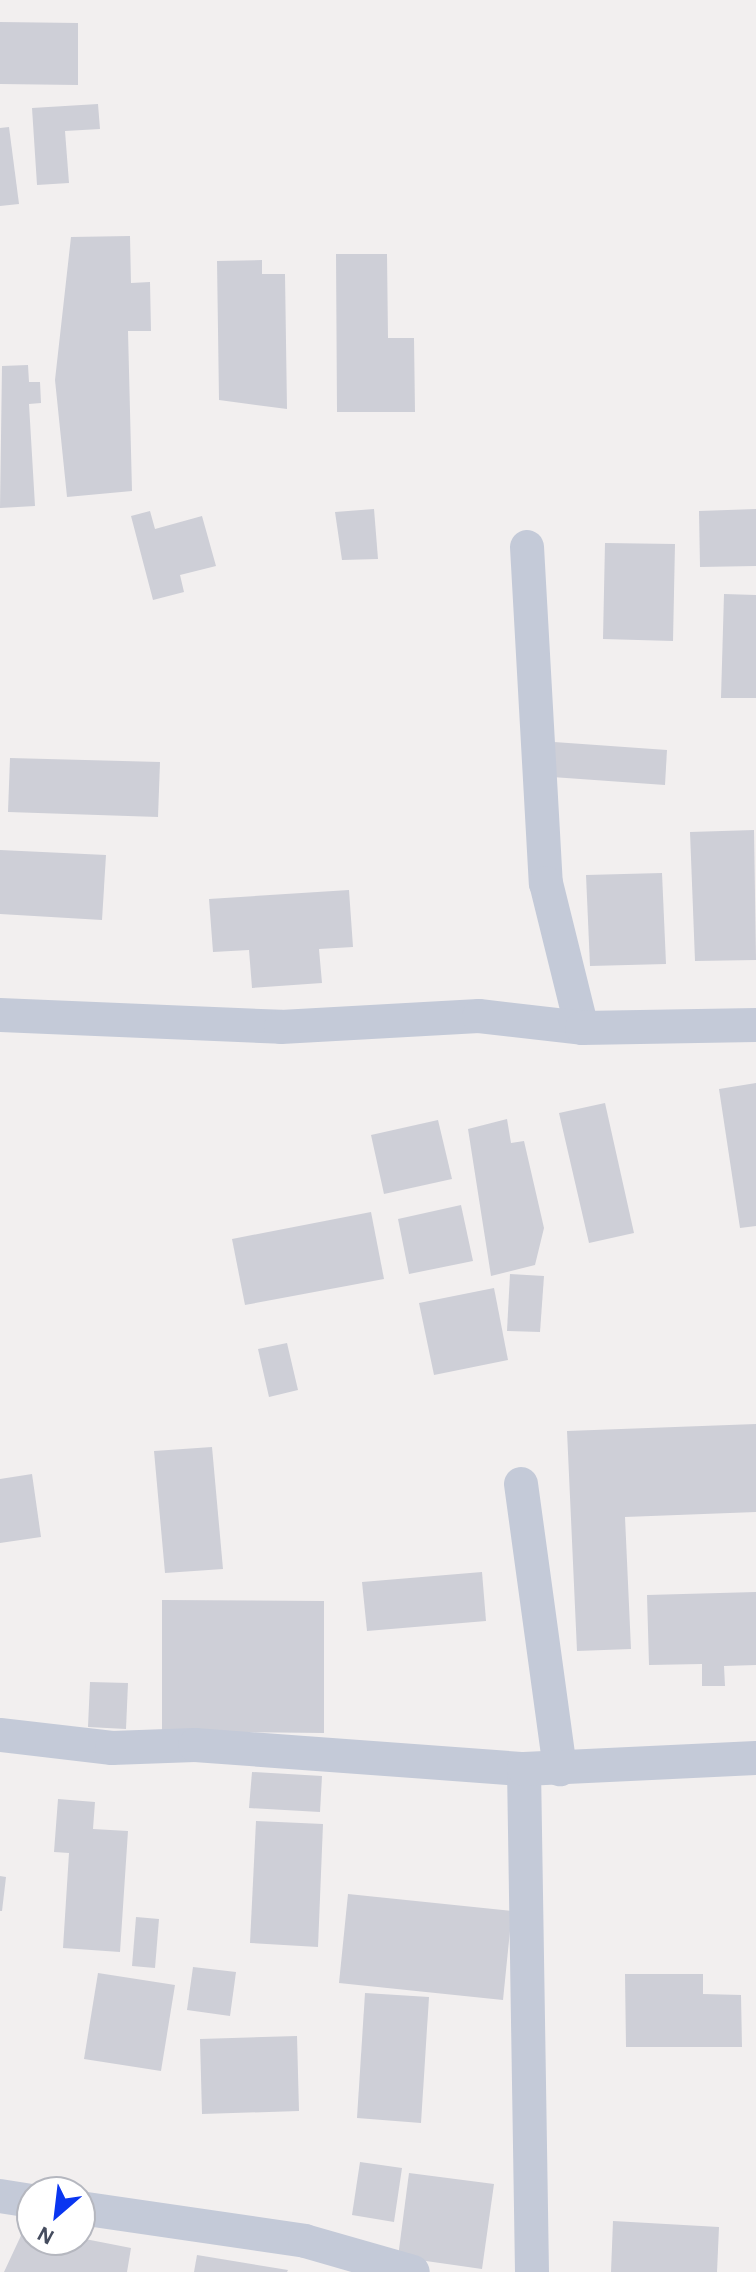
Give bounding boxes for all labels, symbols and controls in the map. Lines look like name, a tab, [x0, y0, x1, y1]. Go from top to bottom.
north arrow	[16, 2176, 96, 2256]
text: N	[34, 2222, 58, 2249]

